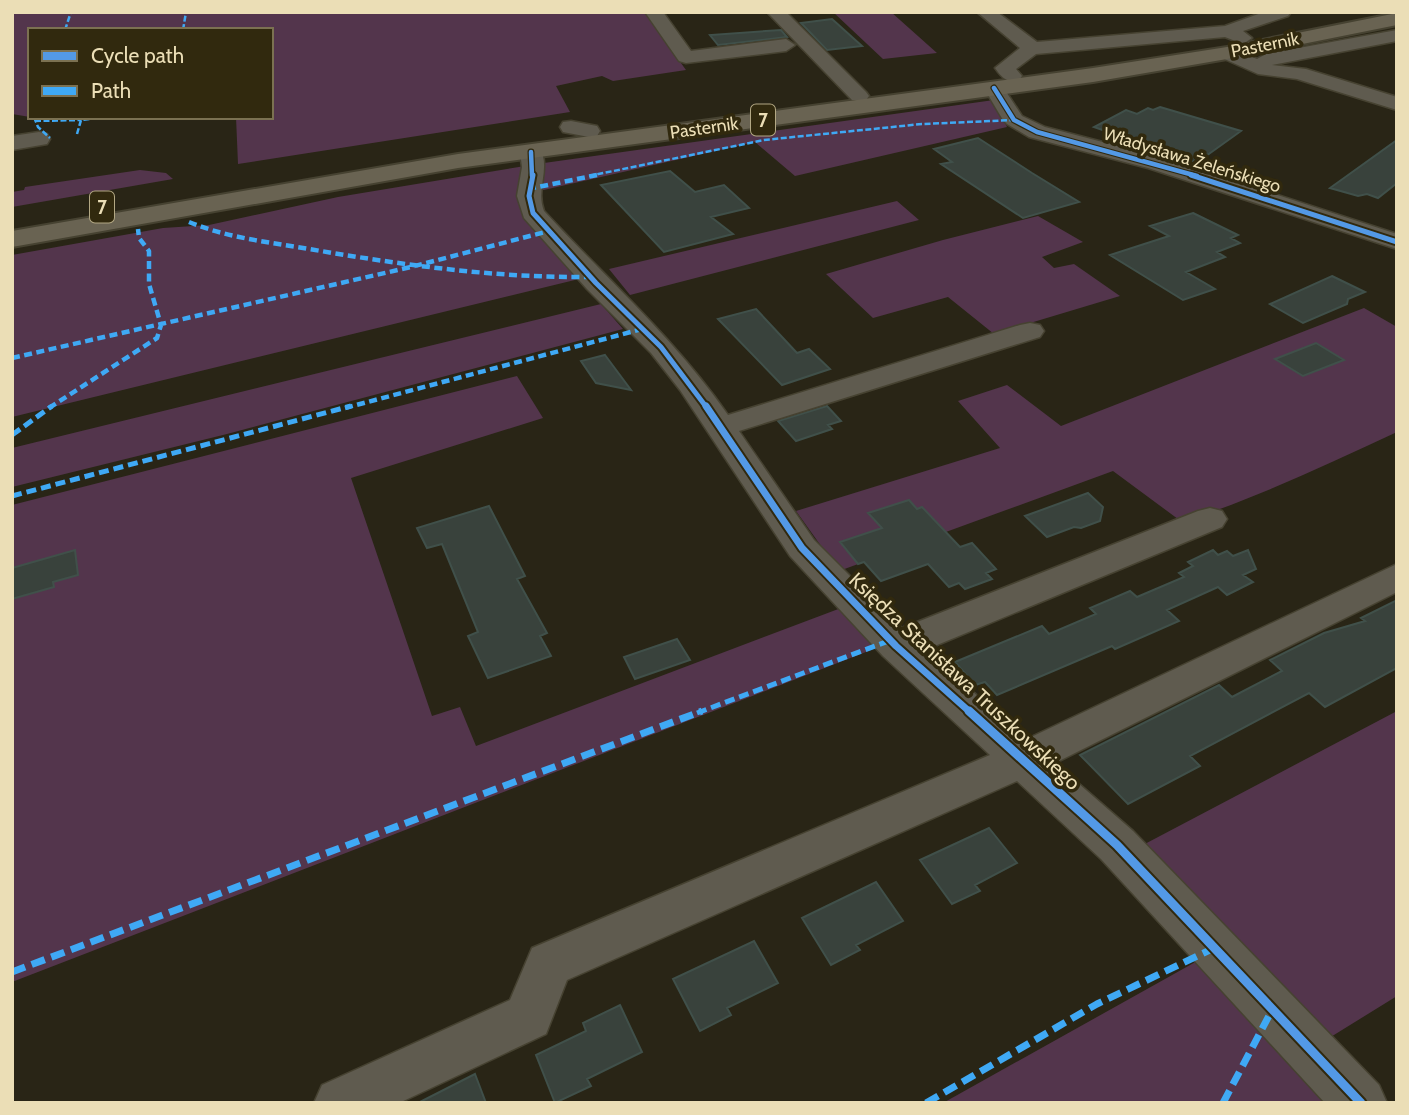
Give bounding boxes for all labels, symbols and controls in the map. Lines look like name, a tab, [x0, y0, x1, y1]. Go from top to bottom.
street label: Pasternik	[1229, 27, 1302, 62]
legend	[28, 28, 273, 119]
text: Cycle path	[91, 43, 184, 68]
text: Path	[91, 78, 131, 103]
road number: 7	[751, 104, 775, 136]
street label: Pasternik	[668, 112, 741, 144]
street label: Władysława Żeleńskiego	[1100, 122, 1284, 198]
road number: 7	[90, 192, 114, 223]
street label: Księdza Stanisława Truszkowskiego	[844, 567, 1086, 795]

